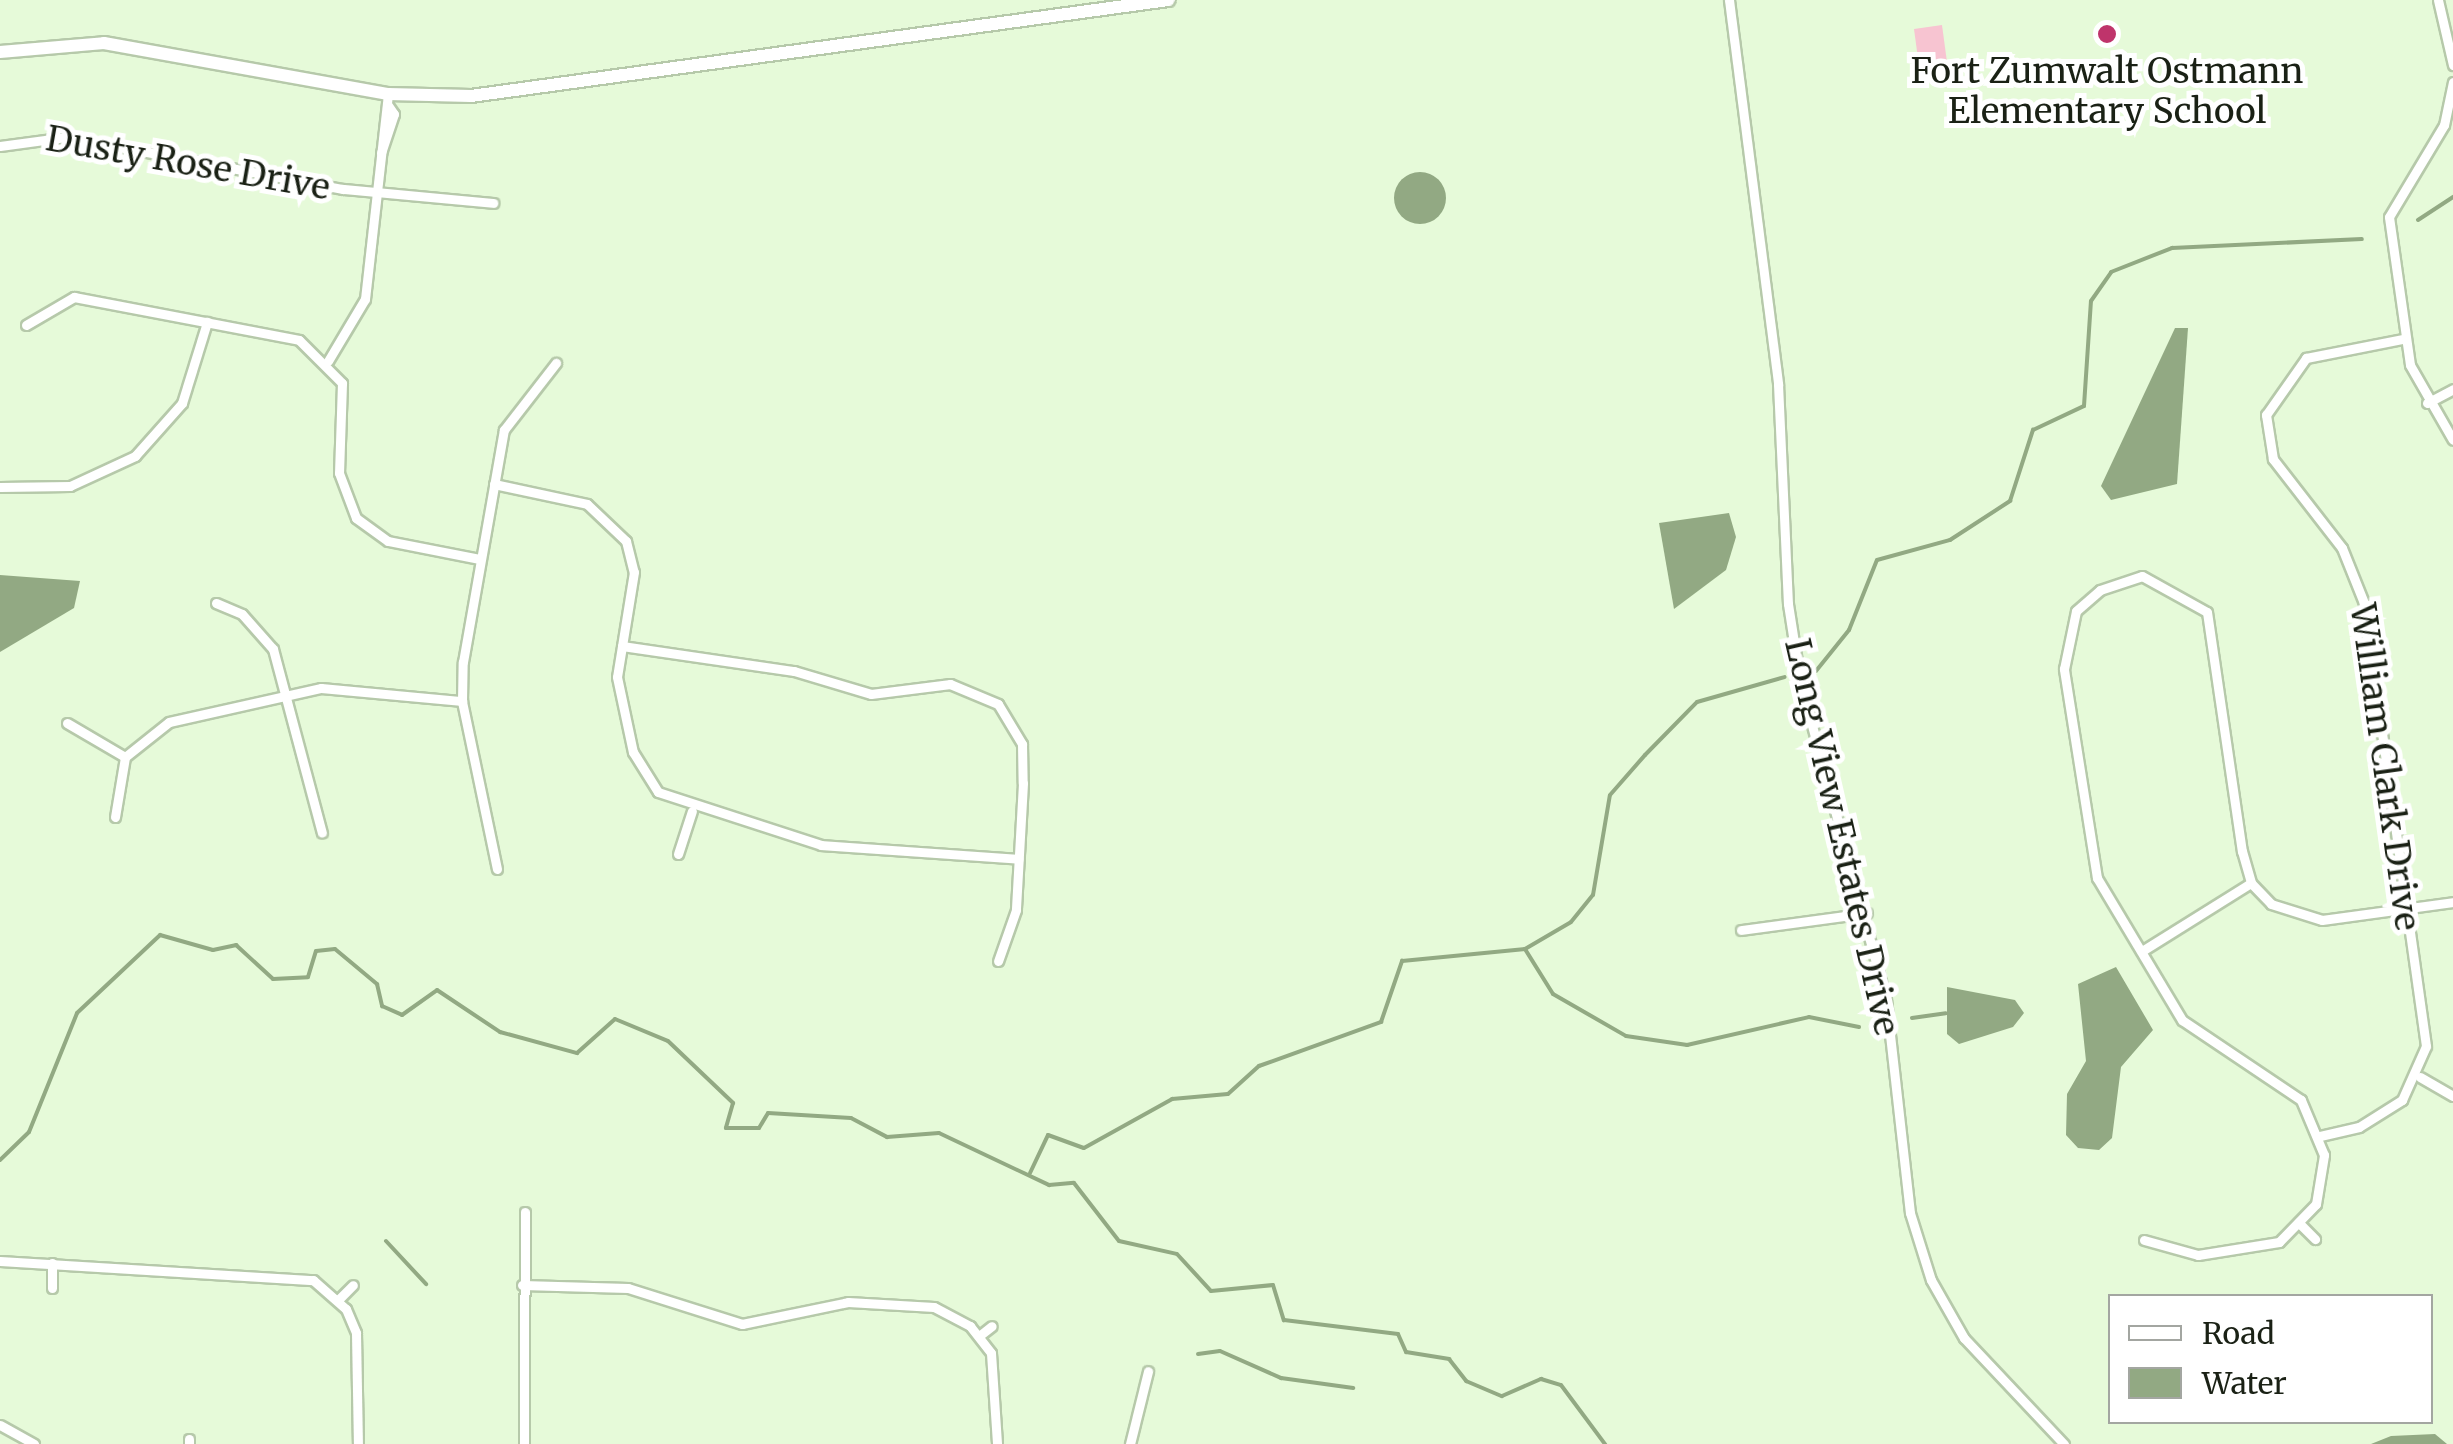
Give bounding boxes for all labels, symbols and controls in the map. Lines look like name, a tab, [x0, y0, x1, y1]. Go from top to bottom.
marker: Fort Zumwalt Ostmann Elementary School	[2096, 23, 2118, 45]
place label: Fort Zumwalt Ostmann Elementary School	[1910, 50, 2304, 132]
street label: Dusty Rose Drive	[43, 117, 333, 209]
street label: William Clark Drive	[2341, 601, 2429, 933]
street label: Long View Estates Drive	[1776, 635, 1908, 1039]
legend	[2108, 1294, 2433, 1424]
text: Road	[2202, 1314, 2275, 1352]
text: Water	[2202, 1364, 2287, 1402]

